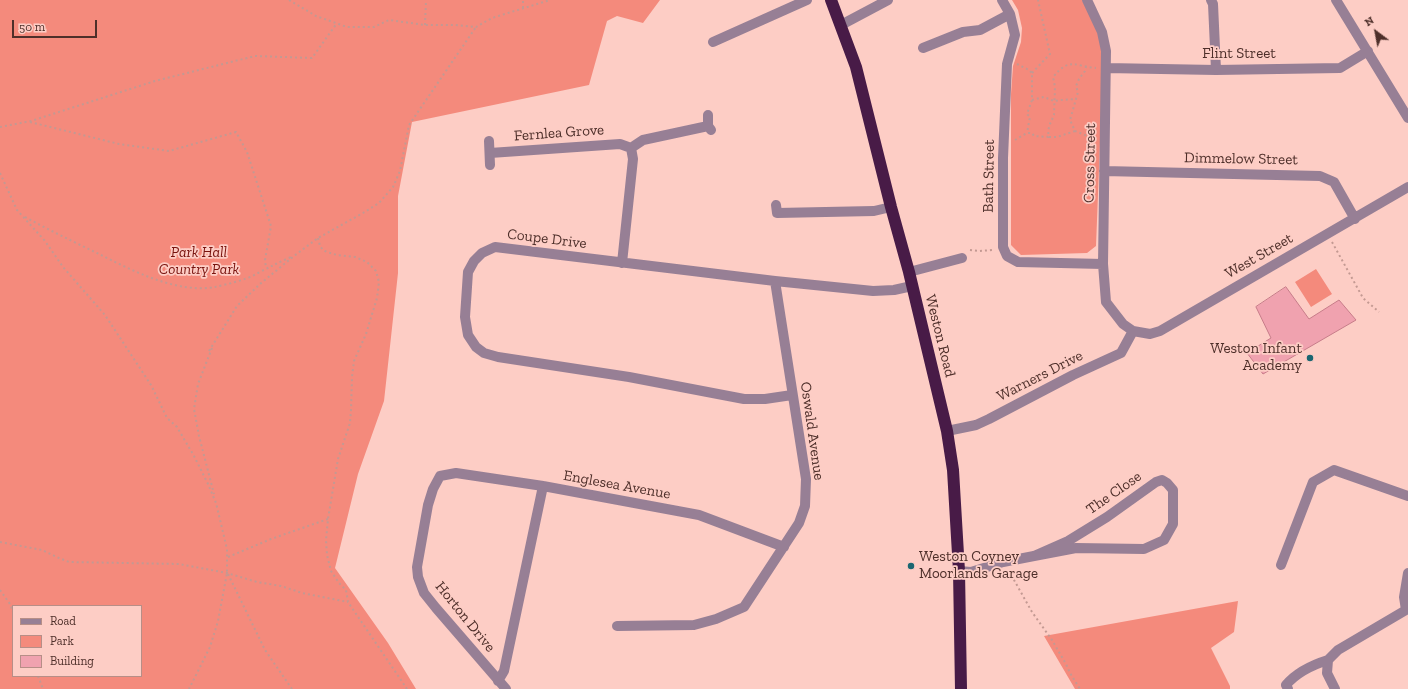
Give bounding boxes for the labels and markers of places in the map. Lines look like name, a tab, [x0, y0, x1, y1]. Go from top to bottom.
place label: Weston Infant Academy	[1210, 340, 1302, 375]
marker: Weston Infant Academy	[1305, 353, 1315, 363]
place label: Weston Coyney Moorlands Garage	[919, 548, 1038, 583]
marker: Weston Coyney Moorlands Garage	[906, 561, 916, 571]

